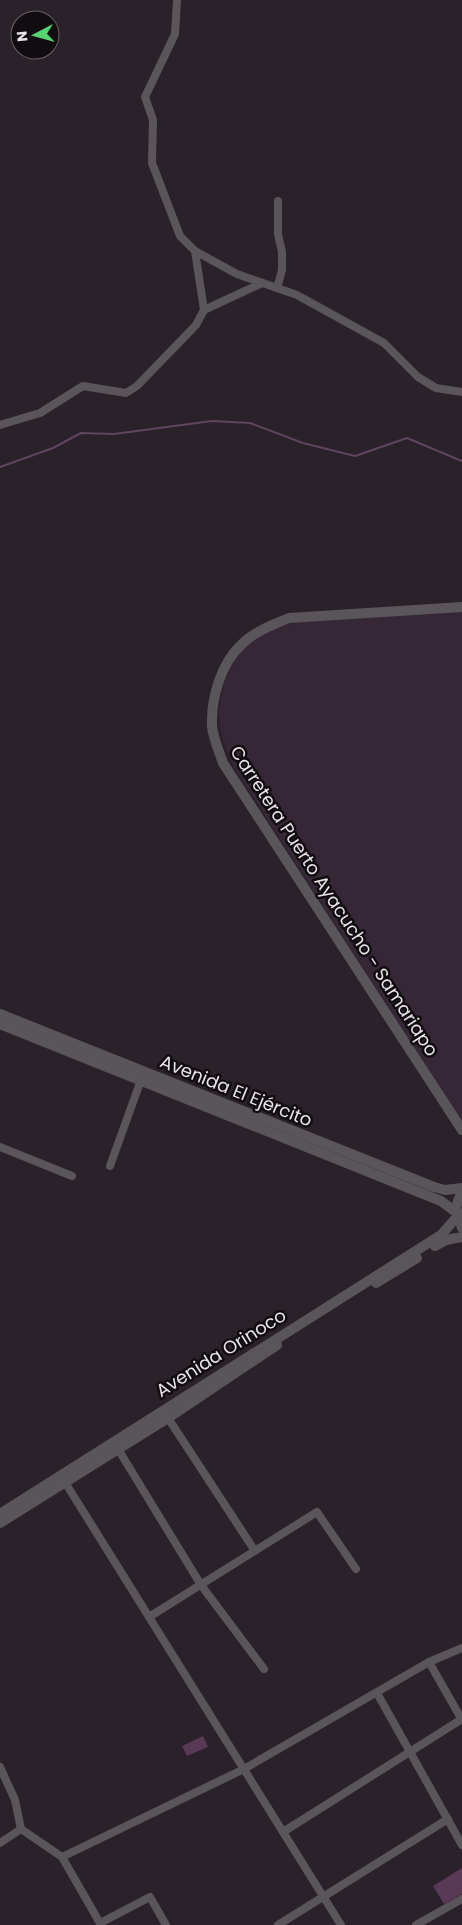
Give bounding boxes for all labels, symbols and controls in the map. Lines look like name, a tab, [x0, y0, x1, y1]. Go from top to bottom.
north arrow	[10, 10, 60, 60]
text: N	[12, 30, 33, 43]
street label: Carretera Puerto Ayacucho - Samariapo	[224, 741, 444, 1061]
street label: Avenida El Ejército	[156, 1049, 316, 1132]
street label: Avenida Orinoco	[151, 1302, 291, 1403]

